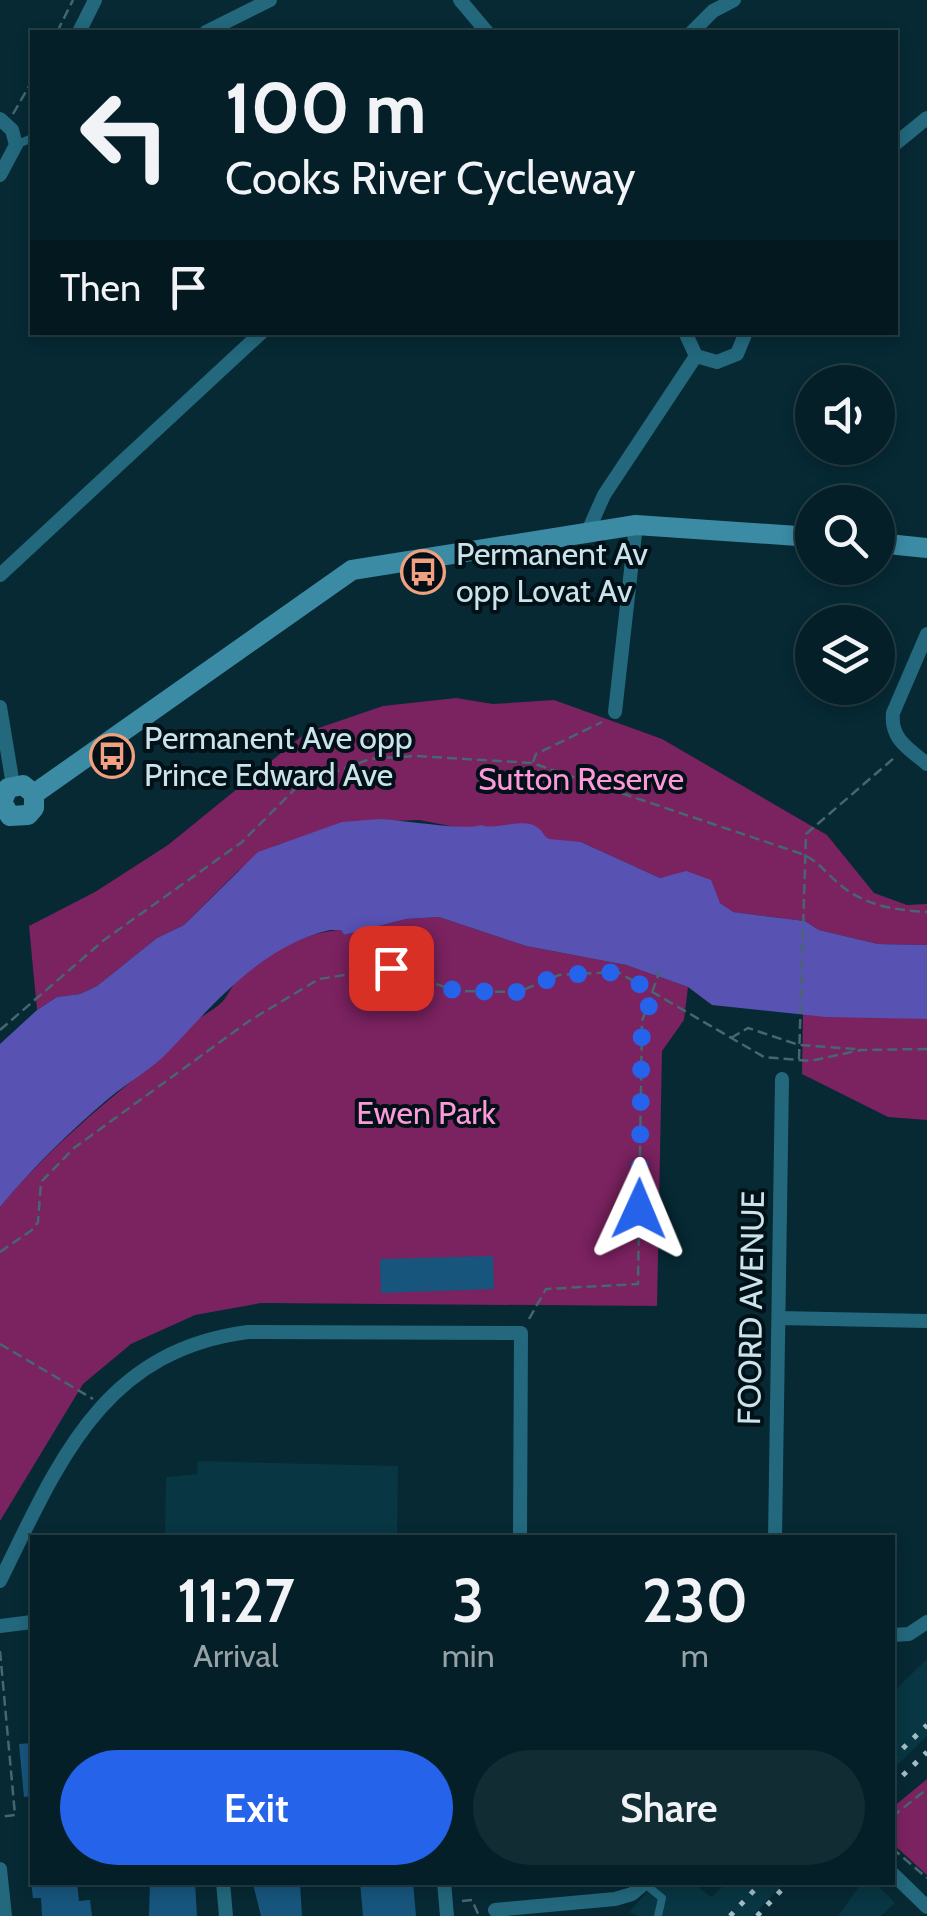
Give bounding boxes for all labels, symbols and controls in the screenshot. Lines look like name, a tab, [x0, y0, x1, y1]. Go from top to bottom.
text: 100 m	[225, 65, 426, 151]
icon: left	[60, 70, 190, 200]
text: Cooks River Cycleway	[225, 151, 635, 205]
icon: arrive	[161, 260, 216, 315]
text: Then	[60, 264, 141, 311]
map controls	[795, 365, 895, 705]
button: sound	[795, 365, 895, 465]
button: search	[795, 485, 895, 585]
place label: Permanent Av opp Lovat Av	[456, 534, 648, 610]
bus stop icon: Permanent Av opp Lovat Av	[400, 549, 446, 595]
button: layers	[795, 605, 895, 705]
place label: Permanent Ave opp Prince Edward Ave	[144, 718, 413, 794]
bus stop icon: Permanent Ave opp Prince Edward Ave	[89, 733, 135, 779]
park label: Sutton Reserve	[478, 759, 684, 798]
pin	[349, 926, 434, 1011]
icon: arrive	[364, 941, 419, 996]
park label: Ewen Park	[356, 1093, 496, 1132]
position arrow	[587, 1157, 691, 1261]
street label: FOORD AVENUE	[729, 1190, 772, 1425]
text: 11:27	[177, 1564, 295, 1637]
text: 3	[452, 1564, 484, 1637]
text: 230	[642, 1564, 748, 1637]
text: Arrival	[193, 1636, 278, 1675]
text: min	[442, 1636, 495, 1675]
text: m	[681, 1636, 709, 1675]
button: Exit	[60, 1750, 453, 1865]
button: Share	[473, 1750, 865, 1865]

